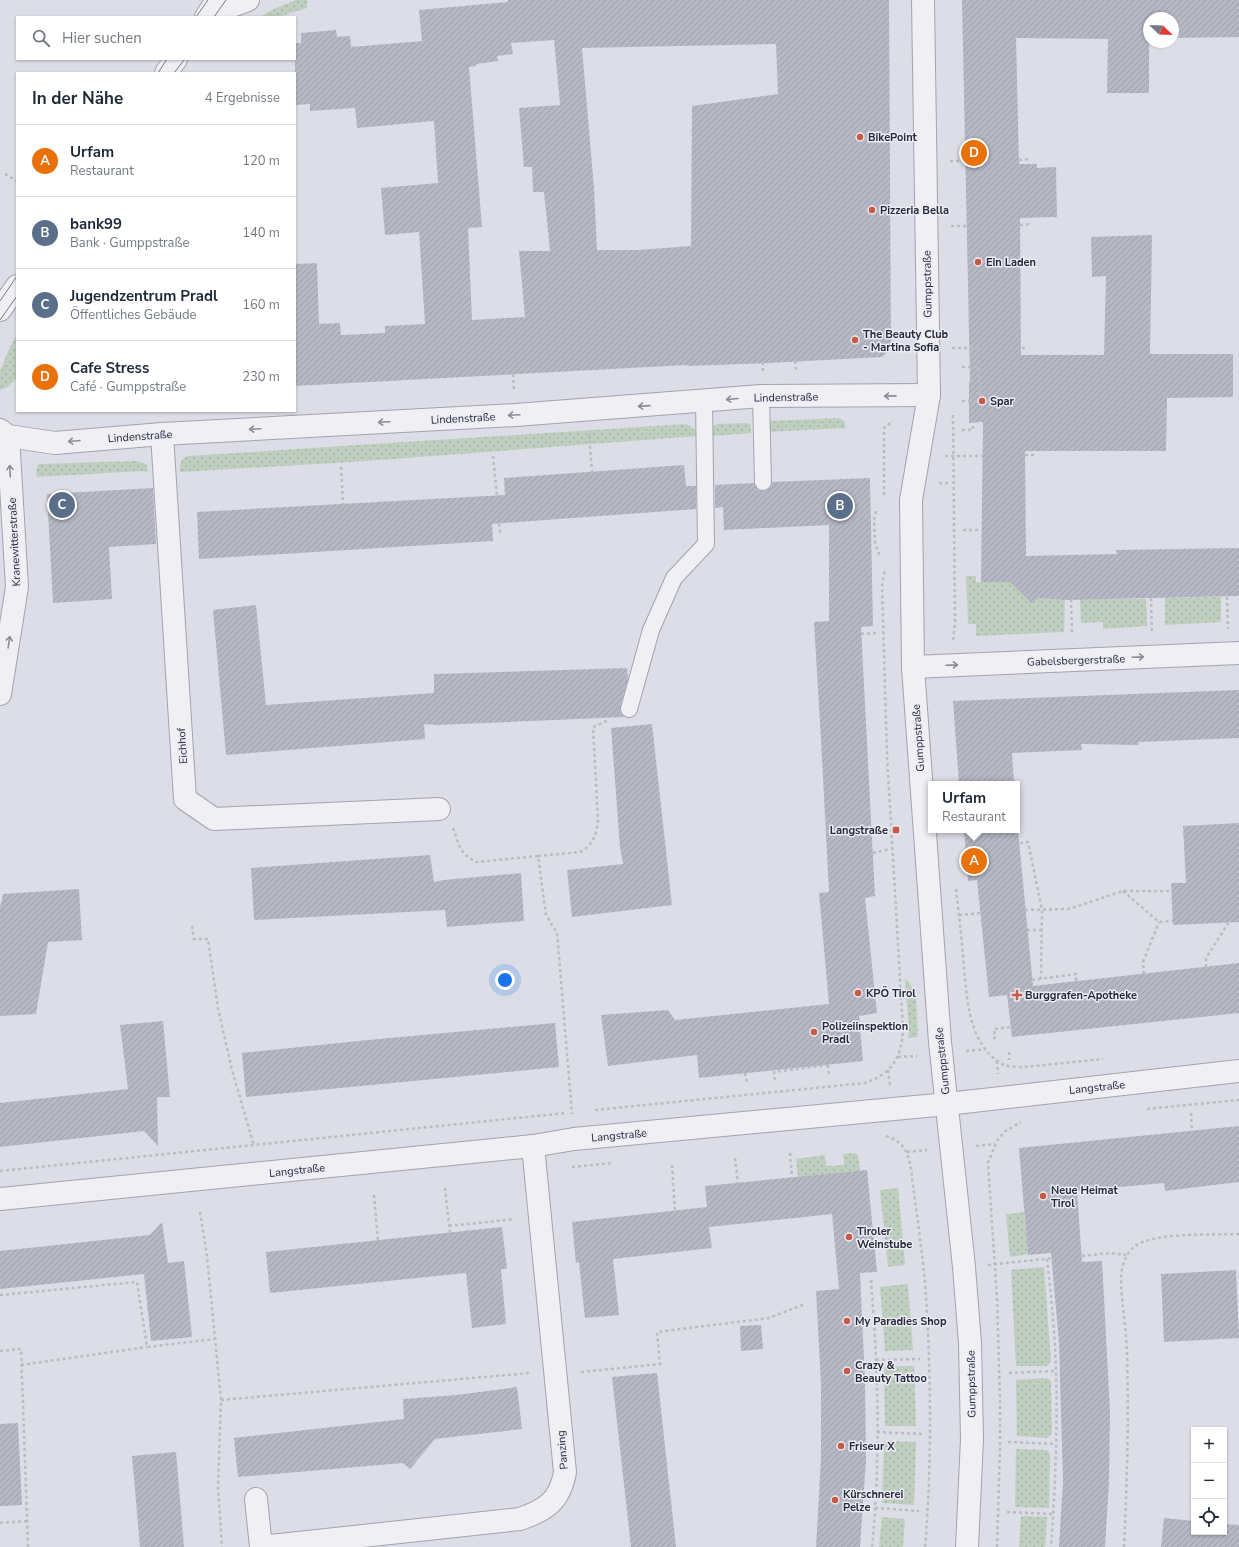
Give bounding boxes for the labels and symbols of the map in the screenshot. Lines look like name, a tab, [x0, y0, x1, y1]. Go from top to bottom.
north arrow	[1143, 12, 1179, 48]
place label: BikePoint	[868, 130, 918, 145]
marker: BikePoint	[855, 132, 865, 142]
pin: D	[961, 138, 987, 168]
place label: Pizzeria Bella	[880, 203, 949, 218]
marker: Pizzeria Bella	[867, 205, 877, 215]
street label: Gumppstraße	[919, 250, 936, 318]
place label: Ein Laden	[986, 255, 1036, 270]
marker: Ein Laden	[973, 257, 983, 267]
place label: The Beauty Club - Martina Sofia	[863, 327, 949, 355]
marker: The Beauty Club - Martina Sofia	[850, 335, 860, 345]
street label: Lindenstraße	[754, 389, 819, 406]
one-way arrow	[884, 392, 897, 399]
place label: Spar	[990, 394, 1015, 409]
one-way arrow	[726, 395, 739, 402]
marker: Spar	[977, 396, 987, 406]
one-way arrow	[638, 402, 651, 409]
street label: Lindenstraße	[430, 409, 496, 428]
one-way arrow	[508, 411, 521, 418]
one-way arrow	[378, 418, 391, 426]
one-way arrow	[249, 425, 262, 433]
street label: Lindenstraße	[107, 427, 173, 446]
one-way arrow	[68, 437, 81, 445]
one-way arrow	[7, 465, 14, 478]
pin: C	[49, 490, 75, 520]
pin: B	[827, 491, 853, 521]
street label: Kranewitterstraße	[5, 497, 24, 587]
one-way arrow	[5, 636, 13, 649]
street label: Gabelsbergerstraße	[1027, 651, 1126, 670]
one-way arrow	[1131, 654, 1144, 661]
one-way arrow	[945, 661, 958, 669]
street label: Gumppstraße	[909, 703, 928, 772]
street label: Eichhof	[174, 727, 191, 765]
place label: Langstraße	[830, 823, 888, 838]
marker: Langstraße	[891, 825, 901, 835]
pin: A	[961, 846, 987, 876]
your location	[495, 970, 515, 990]
place label: KPÖ Tirol	[866, 985, 916, 1001]
marker: KPÖ Tirol	[853, 988, 863, 998]
place label: Burggrafen-Apotheke	[1025, 988, 1137, 1003]
marker: Burggrafen-Apotheke	[1012, 990, 1022, 1000]
place label: Polizeiinspektion Pradl	[822, 1019, 908, 1047]
street label: Gumppstraße	[931, 1026, 954, 1095]
marker: Polizeiinspektion Pradl	[809, 1027, 819, 1037]
street label: Langstraße	[1068, 1077, 1126, 1098]
street label: Langstraße	[591, 1126, 648, 1145]
street label: Langstraße	[268, 1160, 326, 1181]
place label: Neue Heimat Tirol	[1051, 1183, 1118, 1211]
marker: Neue Heimat Tirol	[1038, 1191, 1048, 1201]
place label: Tiroler Weinstube	[857, 1224, 912, 1252]
marker: Tiroler Weinstube	[844, 1232, 854, 1242]
place label: My Paradies Shop	[855, 1314, 947, 1329]
marker: My Paradies Shop	[842, 1316, 852, 1326]
street label: Gumppstraße	[963, 1350, 980, 1418]
place label: Crazy & Beauty Tattoo	[855, 1358, 927, 1386]
marker: Crazy & Beauty Tattoo	[842, 1366, 852, 1376]
street label: Panzing	[553, 1430, 572, 1470]
place label: Friseur X	[849, 1439, 895, 1454]
marker: Friseur X	[836, 1441, 846, 1451]
place label: Kürschnerei Pelze	[843, 1487, 903, 1515]
marker: Kürschnerei Pelze	[830, 1495, 840, 1505]

